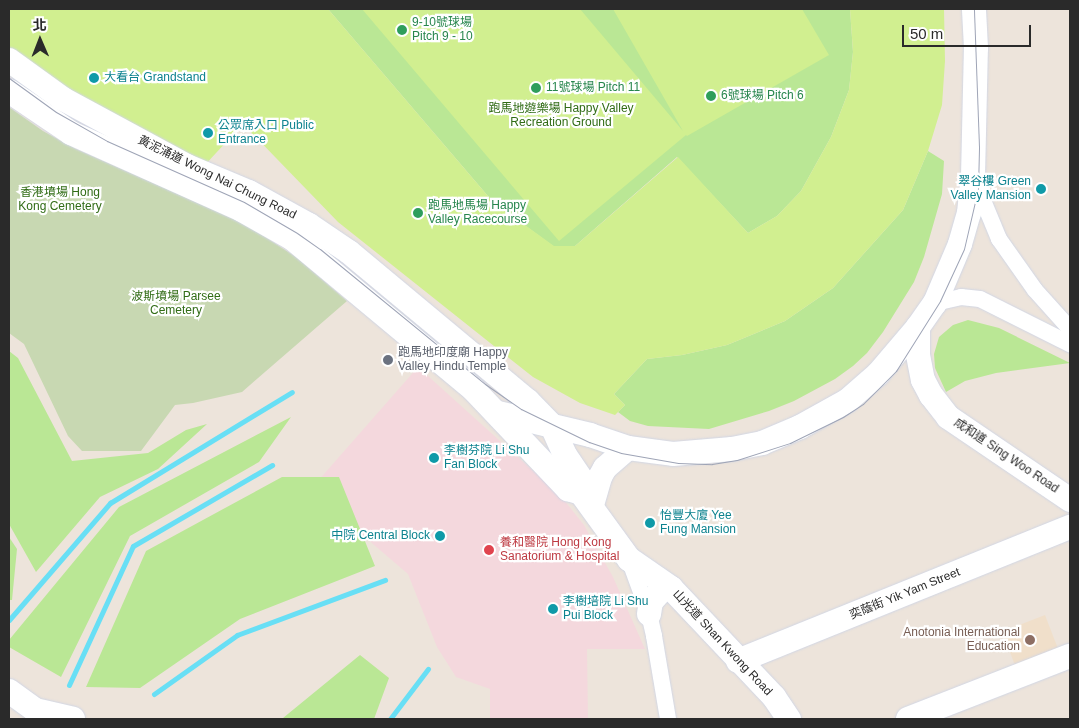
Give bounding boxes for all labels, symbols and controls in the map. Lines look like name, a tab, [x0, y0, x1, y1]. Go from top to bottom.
north arrow	[15, 15, 65, 65]
scale bar	[904, 15, 1033, 47]
place label: 9-10號球場 Pitch 9 - 10	[412, 16, 473, 44]
text: 北	[33, 17, 47, 33]
marker: 9-10號球場 Pitch 9 - 10	[396, 24, 408, 36]
text: 50 m	[910, 25, 943, 42]
place label: 大看台 Grandstand	[104, 71, 206, 85]
marker: 大看台 Grandstand	[88, 72, 100, 84]
place label: 11號球場 Pitch 11	[546, 81, 640, 95]
marker: 11號球場 Pitch 11	[530, 82, 542, 94]
place label: 6號球場 Pitch 6	[721, 89, 804, 103]
marker: 6號球場 Pitch 6	[705, 90, 717, 102]
park label: 跑馬地遊樂場 Happy Valley Recreation Ground	[488, 102, 634, 130]
place label: 公眾席入口 Public Entrance	[218, 119, 314, 147]
marker: 公眾席入口 Public Entrance	[202, 127, 214, 139]
street label: 黃泥涌道 Wong Nai Chung Road	[135, 133, 299, 223]
place label: 翠谷樓 Green Valley Mansion	[951, 175, 1031, 203]
marker: 翠谷樓 Green Valley Mansion	[1035, 183, 1047, 195]
park label: 香港墳場 Hong Kong Cemetery	[18, 186, 102, 214]
place label: 跑馬地馬場 Happy Valley Racecourse	[428, 199, 527, 227]
marker: 跑馬地馬場 Happy Valley Racecourse	[412, 207, 424, 219]
park label: 波斯墳場 Parsee Cemetery	[131, 290, 221, 318]
place label: 跑馬地印度廟 Happy Valley Hindu Temple	[398, 346, 508, 374]
marker: 跑馬地印度廟 Happy Valley Hindu Temple	[382, 354, 394, 366]
street label: 成和道 Sing Woo Road	[951, 416, 1061, 496]
place label: 李樹芬院 Li Shu Fan Block	[444, 444, 529, 472]
marker: 李樹芬院 Li Shu Fan Block	[428, 452, 440, 464]
place label: 怡豐大廈 Yee Fung Mansion	[660, 509, 736, 537]
marker: 怡豐大廈 Yee Fung Mansion	[644, 517, 656, 529]
place label: 中院 Central Block	[331, 529, 430, 543]
marker: 中院 Central Block	[434, 530, 446, 542]
place label: 養和醫院 Hong Kong Sanatorium & Hospital	[500, 536, 619, 564]
marker: 養和醫院 Hong Kong Sanatorium & Hospital	[482, 543, 496, 557]
street label: 奕蔭街 Yik Yam Street	[848, 565, 962, 623]
street label: 山光道 Shan Kwong Road	[669, 587, 775, 699]
place label: 李樹培院 Li Shu Pui Block	[563, 595, 648, 623]
marker: 李樹培院 Li Shu Pui Block	[547, 603, 559, 615]
place label: Anotonia International Education	[903, 626, 1020, 654]
marker: Anotonia International Education	[1024, 634, 1036, 646]

